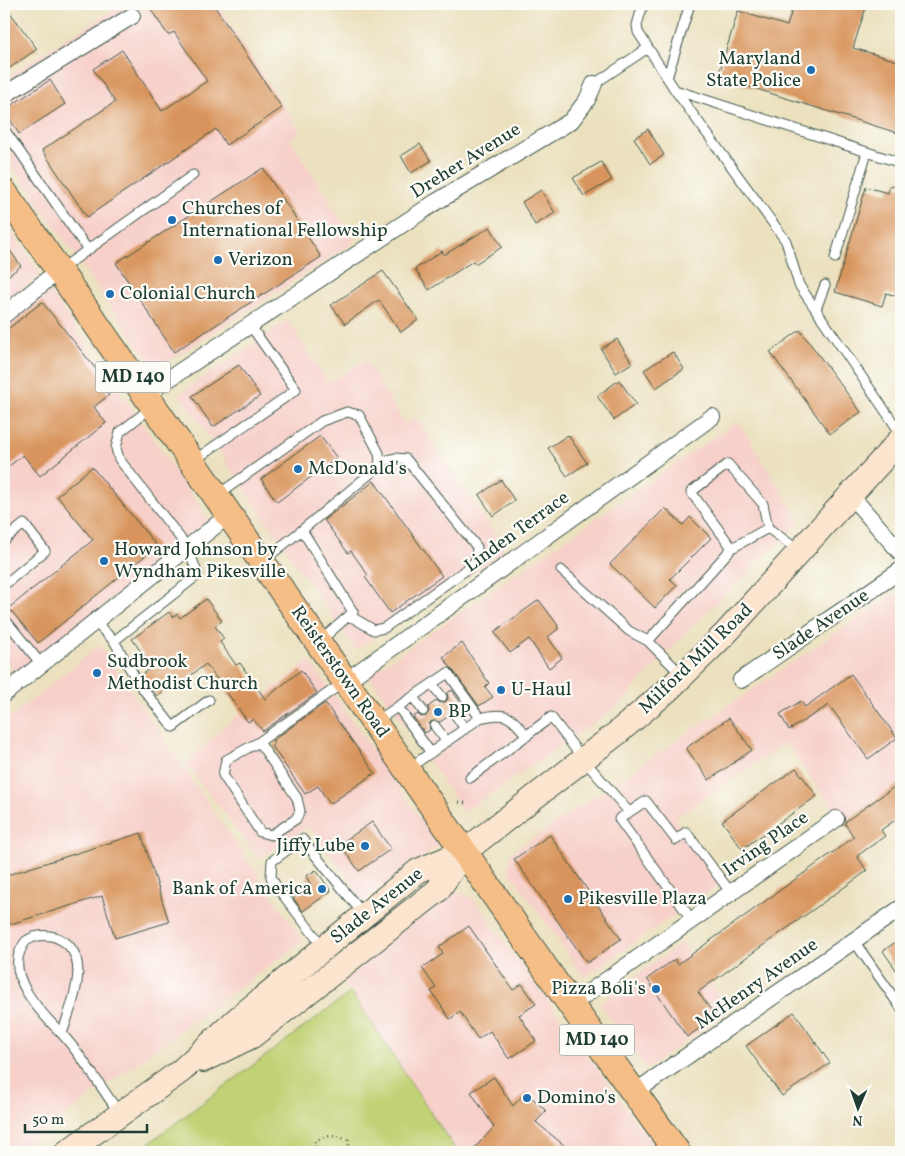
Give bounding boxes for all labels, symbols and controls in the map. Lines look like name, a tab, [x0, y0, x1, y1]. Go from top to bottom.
place label: Maryland State Police	[706, 46, 801, 94]
marker: Maryland State Police	[805, 64, 817, 76]
street label: Dreher Avenue	[406, 117, 526, 205]
place label: Churches of International Fellowship	[182, 196, 388, 244]
marker: Churches of International Fellowship	[166, 214, 178, 226]
place label: Verizon	[228, 247, 293, 273]
marker: Verizon	[212, 254, 224, 266]
place label: Colonial Church	[120, 281, 256, 307]
marker: Colonial Church	[104, 288, 116, 300]
road number: MD 140	[96, 362, 170, 392]
place label: McDonald's	[308, 456, 407, 482]
marker: McDonald's	[292, 463, 304, 475]
street label: Linden Terrace	[459, 485, 575, 579]
place label: Howard Johnson by Wyndham Pikesville	[114, 537, 286, 585]
marker: Howard Johnson by Wyndham Pikesville	[98, 555, 110, 567]
street label: Slade Avenue	[768, 583, 874, 667]
street label: Milford Mill Road	[633, 598, 759, 720]
street label: Reisterstown Road	[285, 601, 395, 743]
place label: Sudbrook Methodist Church	[107, 649, 258, 697]
marker: Sudbrook Methodist Church	[91, 667, 103, 679]
place label: U-Haul	[511, 677, 572, 703]
marker: U-Haul	[495, 684, 507, 696]
place label: BP	[448, 699, 471, 725]
marker: BP	[432, 706, 444, 718]
street label: Irving Place	[718, 805, 814, 883]
place label: Jiffy Lube	[276, 833, 355, 859]
marker: Jiffy Lube	[359, 840, 371, 852]
street label: Slade Avenue	[325, 861, 429, 951]
place label: Bank of America	[172, 876, 312, 902]
marker: Bank of America	[316, 883, 328, 895]
place label: Pikesville Plaza	[578, 886, 707, 912]
marker: Pikesville Plaza	[562, 893, 574, 905]
street label: McHenry Avenue	[691, 932, 823, 1036]
place label: Pizza Boli's	[551, 976, 646, 1002]
marker: Pizza Boli's	[650, 983, 662, 995]
road number: MD 140	[560, 1024, 634, 1056]
north arrow	[832, 1084, 882, 1134]
place label: Domino's	[537, 1085, 616, 1111]
marker: Domino's	[521, 1092, 533, 1104]
scale bar	[25, 1101, 148, 1133]
text: 50 m	[32, 1110, 64, 1131]
text: N	[852, 1110, 863, 1129]

